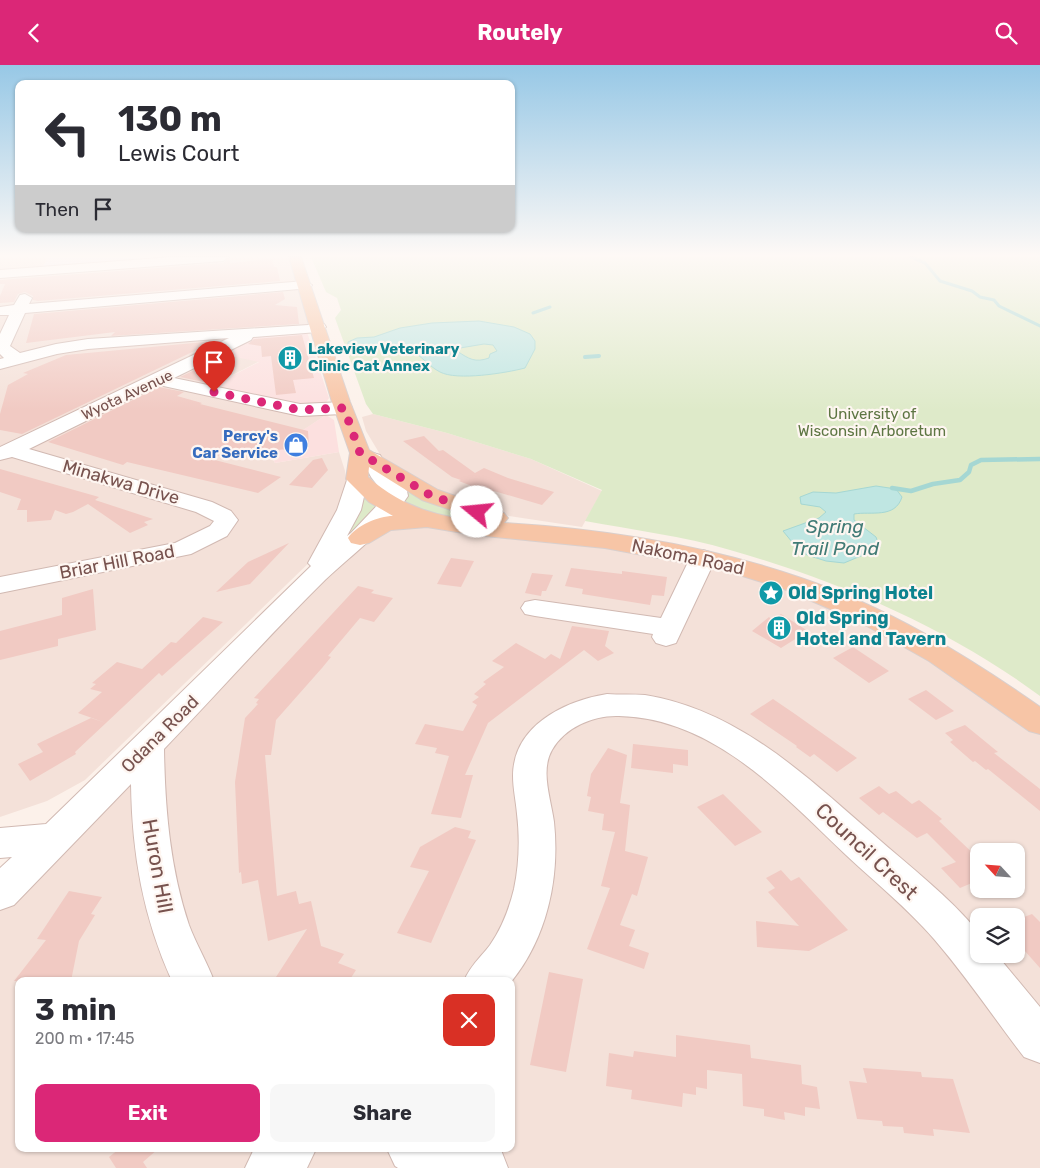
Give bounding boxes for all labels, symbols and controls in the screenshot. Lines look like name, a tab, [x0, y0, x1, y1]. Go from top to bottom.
icon: back	[20, 19, 48, 47]
text: Routely	[477, 19, 563, 46]
icon: search	[992, 19, 1020, 47]
text: 130 m	[118, 98, 222, 140]
icon: left	[35, 100, 100, 165]
text: Lewis Court	[118, 140, 239, 167]
icon: arrive	[89, 195, 117, 223]
text: Then	[35, 198, 79, 221]
place label: Lakeview Veterinary Clinic Cat Annex	[308, 340, 460, 375]
pin	[193, 341, 235, 392]
building icon: Lakeview Veterinary Clinic Cat Annex	[277, 345, 303, 371]
icon: arrive	[200, 348, 228, 376]
street label: Wyota Avenue	[79, 366, 175, 424]
park label: University of Wisconsin Arboretum	[798, 405, 946, 440]
place label: Percy's Car Service	[192, 427, 278, 462]
shop icon: Percy's Car Service	[283, 432, 309, 458]
street label: Minakwa Drive	[60, 455, 182, 509]
position arrow	[450, 485, 502, 537]
water label: Spring Trail Pond	[791, 515, 880, 560]
street label: Nakoma Road	[630, 534, 746, 580]
street label: Briar Hill Road	[57, 540, 177, 584]
place icon: Old Spring Hotel	[758, 580, 784, 606]
place label: Old Spring Hotel	[788, 582, 933, 604]
place label: Old Spring Hotel and Tavern	[796, 607, 946, 650]
building icon: Old Spring Hotel and Tavern	[766, 615, 792, 641]
street label: Odana Road	[117, 691, 203, 777]
street label: Council Crest	[811, 797, 923, 905]
street label: Huron Hill	[137, 817, 179, 915]
north arrow	[970, 843, 1025, 897]
map controls	[970, 843, 1025, 963]
button: layers	[970, 908, 1025, 963]
text: 3 min	[35, 992, 117, 1028]
button: close	[443, 994, 495, 1046]
text: 200 m · 17:45	[35, 1029, 135, 1048]
button: Exit	[35, 1084, 260, 1142]
button: Share	[270, 1084, 495, 1142]

